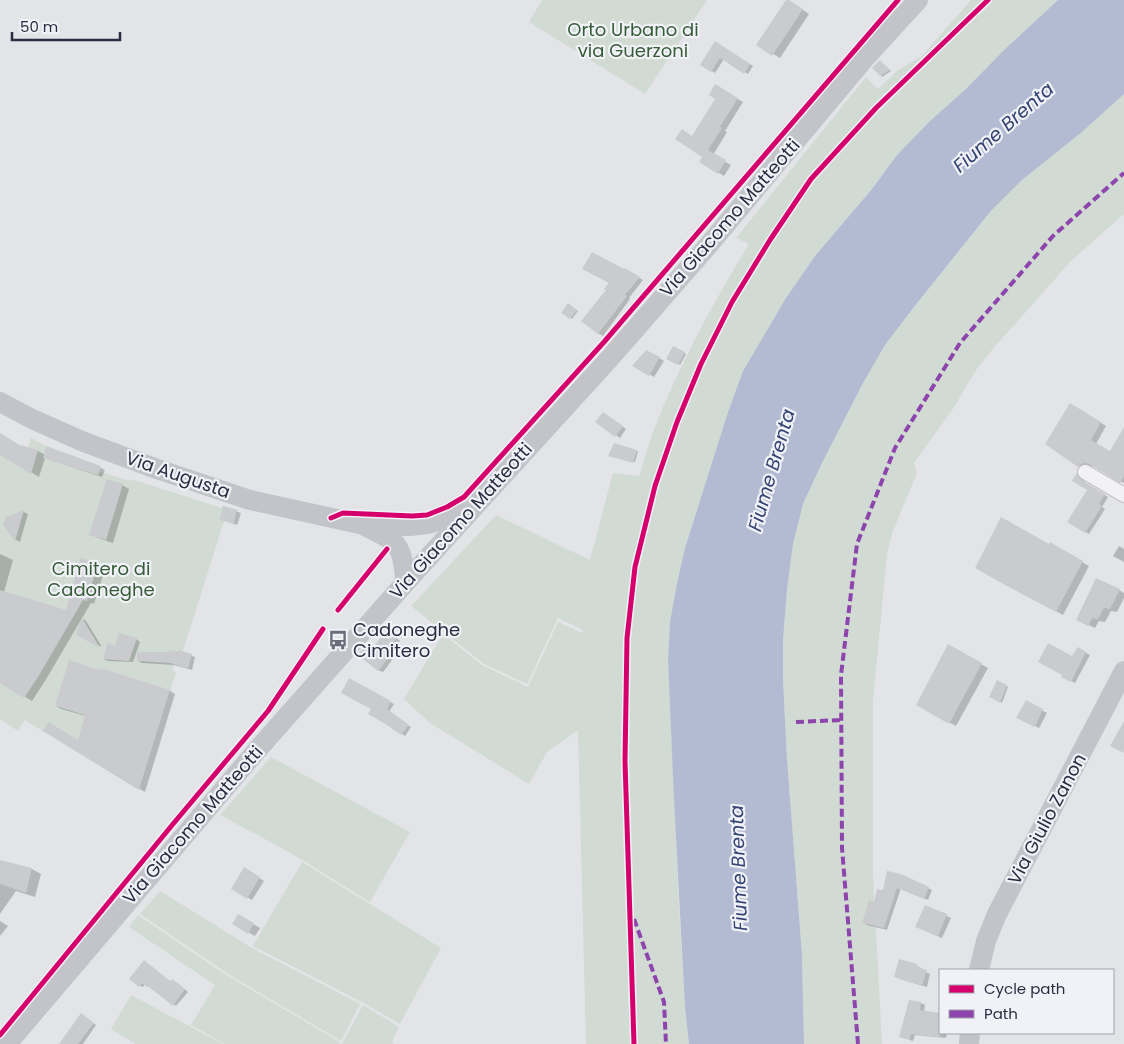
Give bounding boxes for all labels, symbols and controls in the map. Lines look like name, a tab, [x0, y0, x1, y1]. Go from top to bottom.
scale bar	[12, 10, 120, 42]
text: 50 m	[20, 16, 58, 37]
park label: Orto Urbano di via Guerzoni	[567, 17, 699, 63]
water label: Fiume Brenta	[947, 76, 1060, 179]
street label: Via Giacomo Matteotti	[654, 133, 805, 302]
water label: Fiume Brenta	[741, 406, 802, 534]
street label: Via Giacomo Matteotti	[384, 437, 538, 604]
street label: Via Augusta	[123, 445, 234, 504]
park label: Cimitero di Cadoneghe	[47, 556, 155, 602]
place label: Cadoneghe Cimitero	[353, 617, 460, 663]
bus stop icon: Cadoneghe Cimitero	[327, 629, 349, 651]
street label: Via Giacomo Matteotti	[117, 740, 268, 909]
street label: Via Giulio Zanon	[1001, 749, 1092, 889]
water label: Fiume Brenta	[723, 804, 754, 931]
legend	[939, 969, 1114, 1034]
text: Cycle path	[984, 978, 1065, 999]
text: Path	[984, 1003, 1018, 1024]

